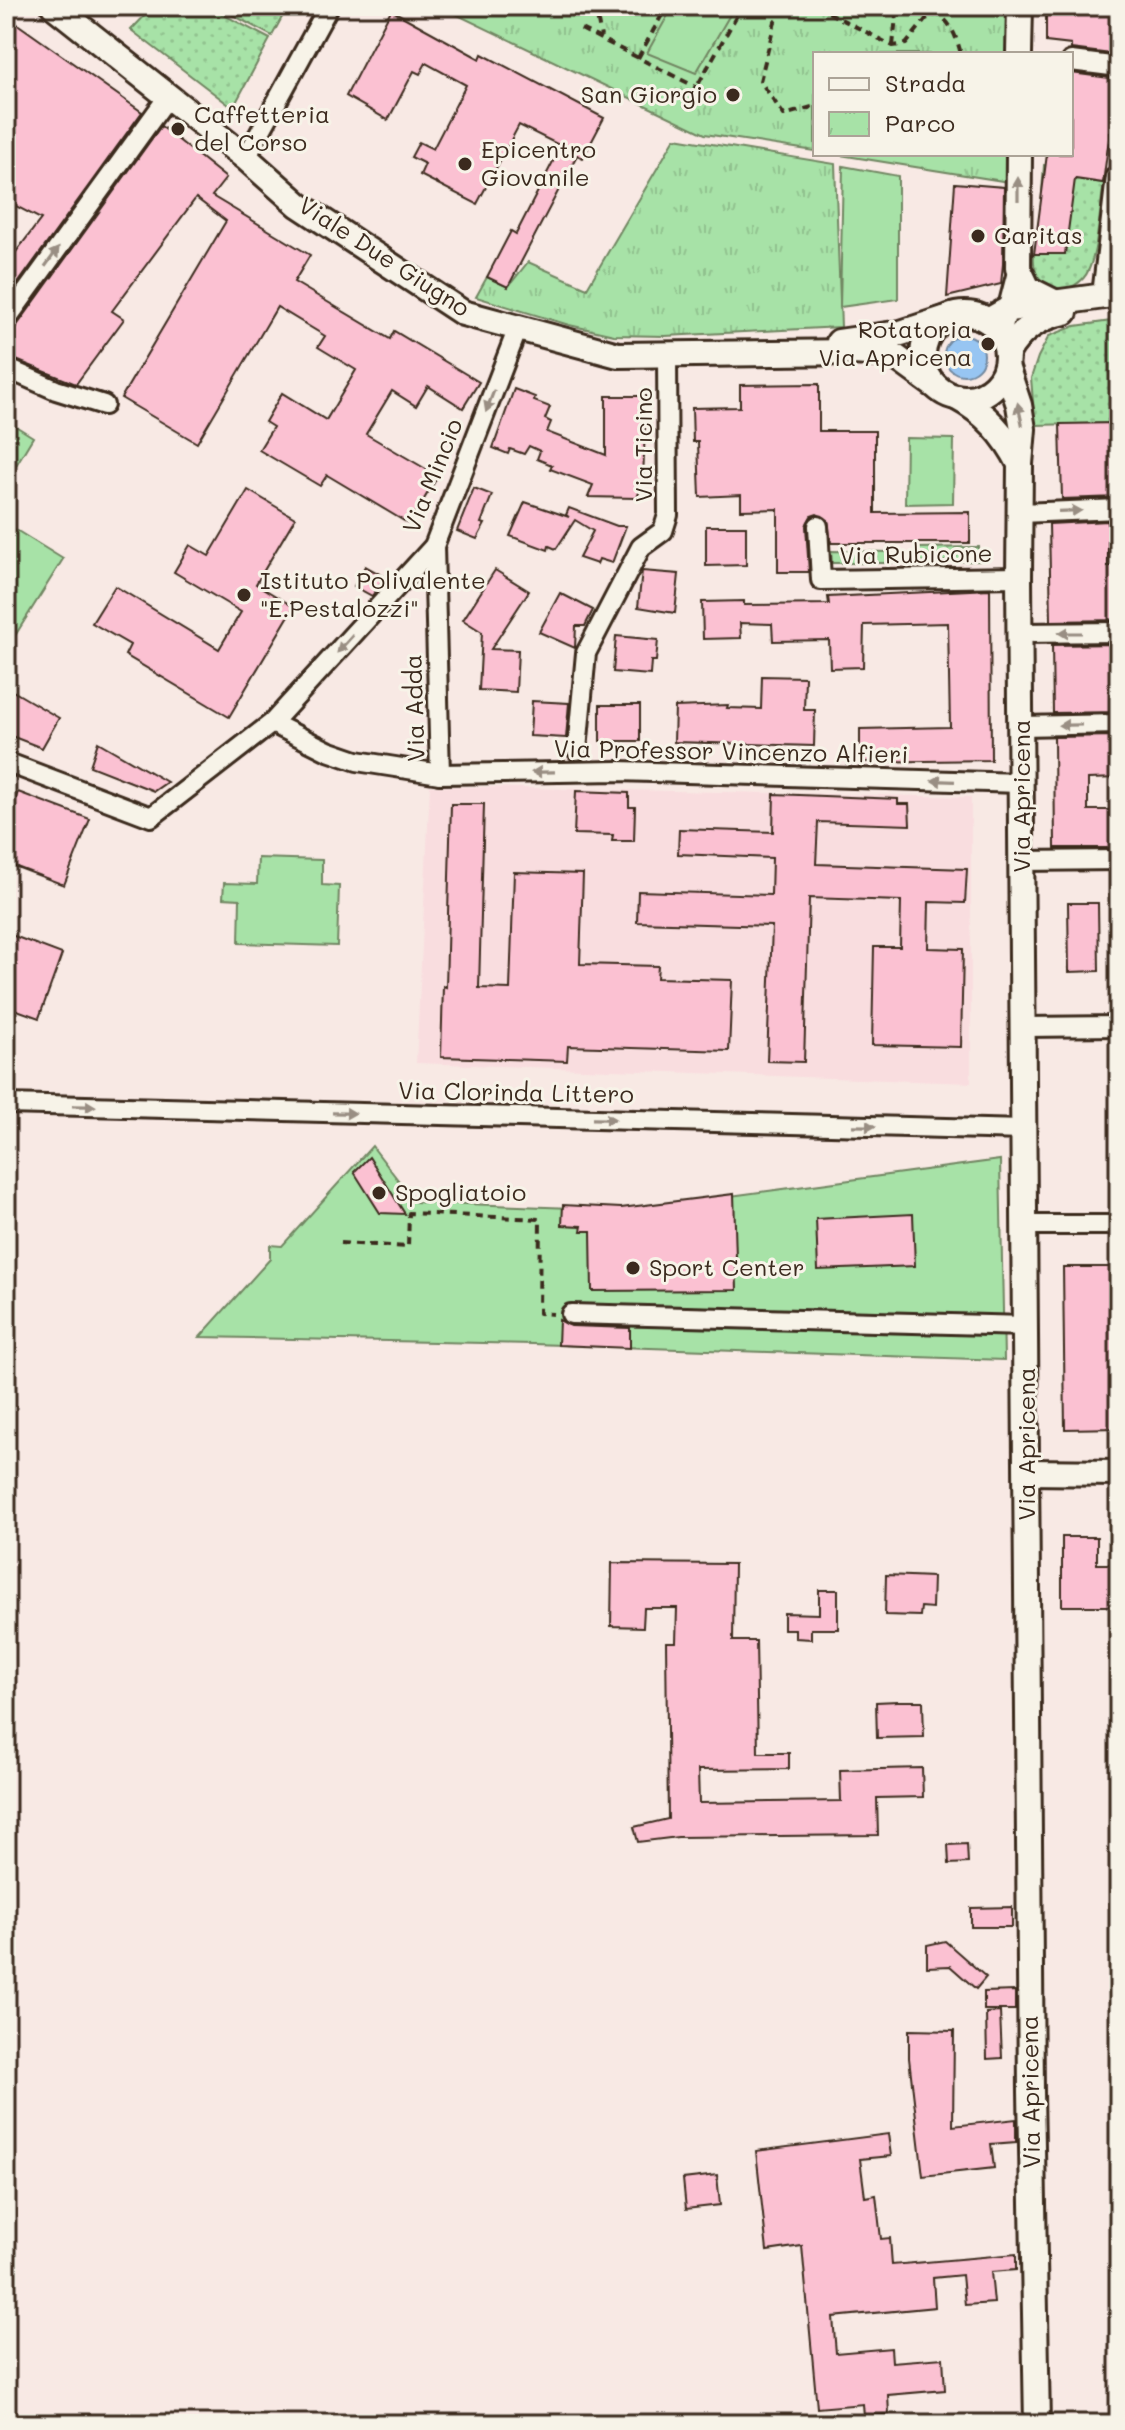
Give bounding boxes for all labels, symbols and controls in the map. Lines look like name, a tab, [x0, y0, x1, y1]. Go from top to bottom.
legend	[813, 52, 1073, 156]
text: Strada	[885, 67, 966, 98]
place label: San Giorgio	[581, 78, 717, 109]
marker: San Giorgio	[724, 86, 742, 104]
place label: Caffetteria del Corso	[194, 98, 330, 157]
text: Parco	[885, 107, 955, 138]
marker: Caffetteria del Corso	[169, 120, 187, 138]
place label: Epicentro Giovanile	[481, 133, 596, 192]
marker: Epicentro Giovanile	[456, 155, 474, 173]
one-way arrow	[1012, 176, 1024, 201]
street label: Viale Due Giugno	[293, 189, 476, 323]
place label: Caritas	[994, 219, 1083, 250]
marker: Caritas	[969, 227, 987, 245]
one-way arrow	[44, 246, 60, 268]
place label: Rotatoria Via Apricena	[819, 313, 972, 372]
marker: Rotatoria Via Apricena	[979, 335, 997, 353]
street label: Via Ticino	[627, 387, 658, 503]
one-way arrow	[483, 389, 496, 413]
one-way arrow	[1013, 402, 1026, 427]
street label: Via Mincio	[395, 414, 469, 537]
one-way arrow	[1058, 504, 1083, 517]
street label: Via Rubicone	[839, 537, 993, 570]
place label: Istituto Polivalente "E.Pestalozzi"	[260, 564, 486, 623]
marker: Istituto Polivalente "E.Pestalozzi"	[235, 586, 253, 604]
one-way arrow	[1057, 627, 1082, 639]
one-way arrow	[336, 634, 354, 653]
street label: Via Adda	[396, 654, 431, 762]
street label: Via Apricena	[1005, 719, 1036, 873]
one-way arrow	[1057, 719, 1082, 731]
street label: Via Professor Vincenzo Alfieri	[553, 732, 909, 769]
one-way arrow	[530, 766, 555, 779]
one-way arrow	[930, 775, 955, 787]
street label: Via Clorinda Littero	[398, 1074, 634, 1109]
one-way arrow	[72, 1100, 97, 1112]
one-way arrow	[332, 1106, 357, 1119]
one-way arrow	[592, 1113, 617, 1126]
one-way arrow	[852, 1120, 877, 1132]
place label: Spogliatoio	[395, 1176, 526, 1207]
marker: Spogliatoio	[370, 1184, 388, 1202]
place label: Sport Center	[649, 1251, 805, 1282]
marker: Sport Center	[624, 1259, 642, 1277]
street label: Via Apricena	[1010, 1367, 1041, 1521]
street label: Via Apricena	[1013, 2015, 1046, 2169]

